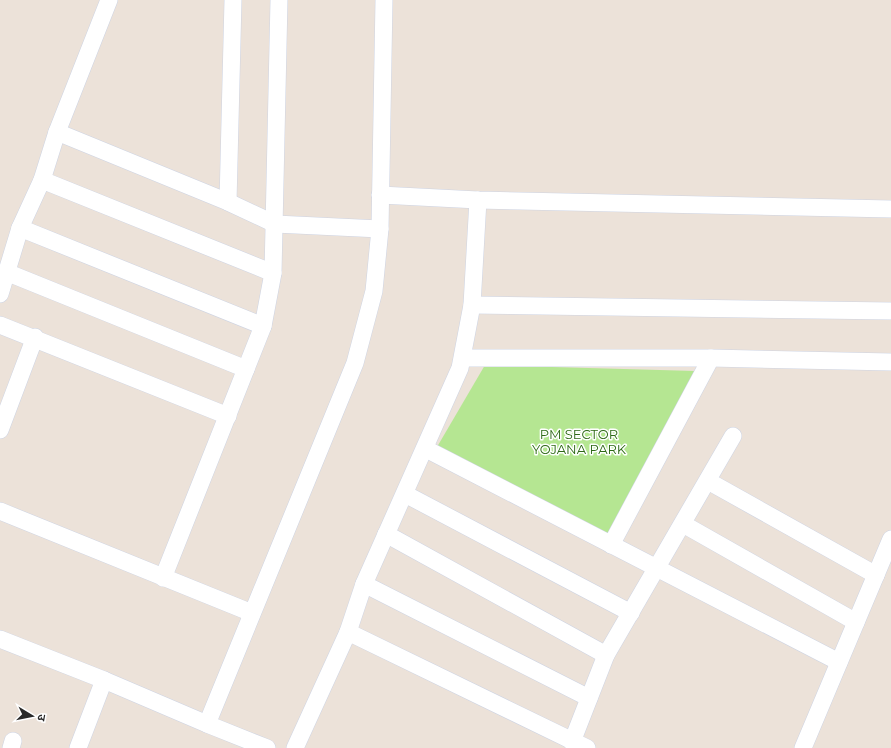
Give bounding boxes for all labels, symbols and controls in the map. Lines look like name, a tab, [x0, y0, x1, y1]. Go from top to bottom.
park label: PM SECTOR YOJANA PARK	[532, 426, 627, 457]
north arrow	[12, 696, 52, 736]
text: उ	[34, 713, 49, 723]

